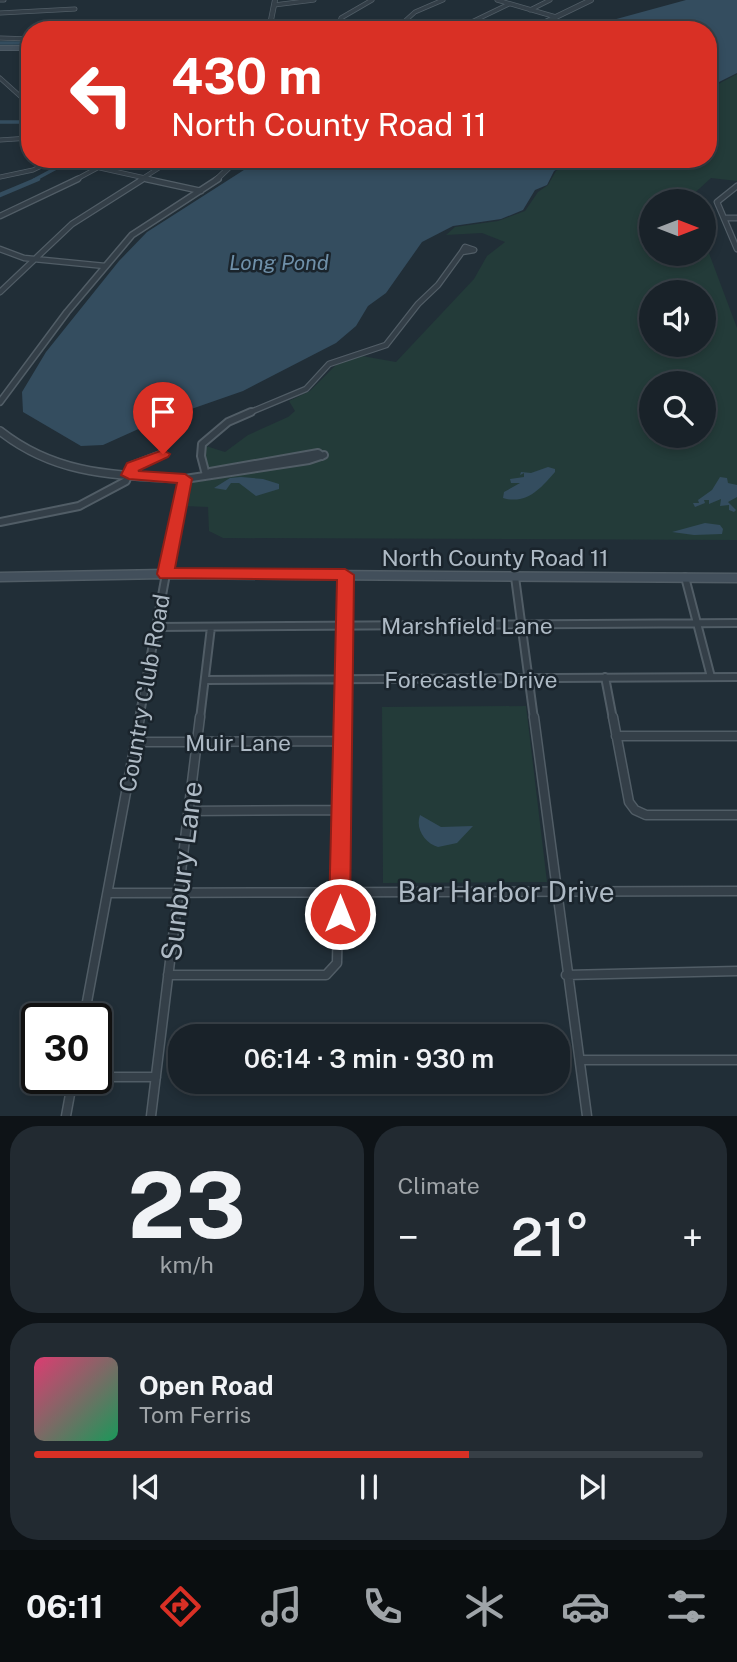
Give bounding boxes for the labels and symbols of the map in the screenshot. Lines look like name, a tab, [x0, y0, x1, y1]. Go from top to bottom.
north arrow	[639, 189, 716, 266]
water label: Long Pond	[229, 250, 329, 275]
pin	[133, 382, 193, 454]
street label: North County Road 11	[381, 544, 609, 571]
street label: Country Club Road	[113, 592, 175, 794]
street label: Marshfield Lane	[381, 612, 553, 639]
street label: Forecastle Drive	[384, 666, 558, 693]
street label: Muir Lane	[185, 729, 291, 756]
street label: Sunbury Lane	[154, 779, 208, 963]
street label: Bar Harbor Drive	[397, 875, 615, 908]
position arrow	[303, 877, 377, 951]
speed limit sign: 30	[21, 1003, 112, 1094]

